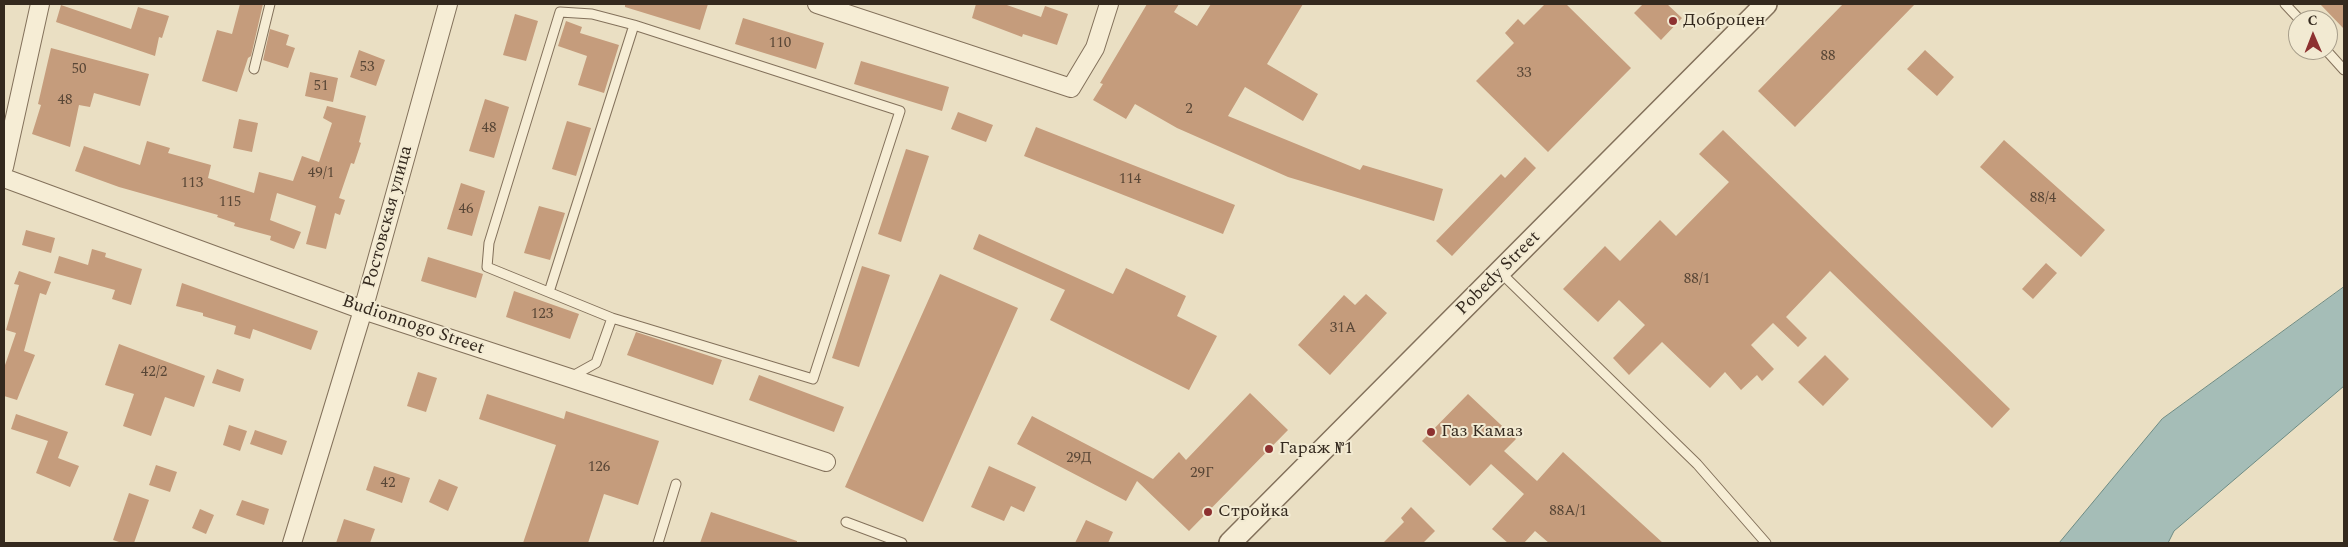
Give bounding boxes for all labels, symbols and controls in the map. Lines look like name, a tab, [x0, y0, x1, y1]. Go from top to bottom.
place label: Доброцен	[1683, 10, 1766, 32]
north arrow	[2288, 10, 2338, 60]
text: С	[2308, 10, 2318, 31]
marker: Доброцен	[1667, 15, 1679, 27]
house number: 110	[769, 35, 791, 53]
house number: 88	[1821, 48, 1835, 66]
house number: 53	[360, 59, 374, 77]
house number: 50	[72, 61, 86, 79]
house number: 33	[1517, 65, 1531, 83]
house number: 51	[314, 78, 328, 96]
house number: 48	[58, 92, 72, 110]
house number: 2	[1185, 101, 1193, 119]
house number: 48	[482, 120, 496, 138]
street label: Ростовская улица	[360, 144, 418, 290]
house number: 49/1	[308, 165, 334, 183]
house number: 114	[1119, 171, 1141, 189]
house number: 113	[181, 175, 203, 193]
house number: 88/4	[2030, 190, 2056, 208]
house number: 115	[219, 194, 241, 212]
house number: 46	[459, 201, 473, 219]
street label: Pobedy Street	[1452, 227, 1546, 321]
house number: 88/1	[1684, 271, 1710, 289]
street label: Budionnogo Street	[339, 292, 487, 360]
house number: 123	[531, 306, 553, 324]
house number: 31А	[1330, 320, 1356, 338]
house number: 42/2	[141, 364, 167, 382]
place label: Газ Камаз	[1441, 421, 1523, 443]
marker: Газ Камаз	[1425, 426, 1437, 438]
place label: Гараж №1	[1279, 438, 1353, 460]
marker: Гараж №1	[1263, 443, 1275, 455]
house number: 29Д	[1066, 450, 1092, 468]
house number: 126	[588, 459, 610, 477]
house number: 29Г	[1190, 465, 1214, 483]
house number: 42	[381, 475, 395, 493]
place label: Стройка	[1218, 501, 1289, 523]
house number: 88А/1	[1549, 503, 1587, 521]
marker: Стройка	[1202, 506, 1214, 518]

